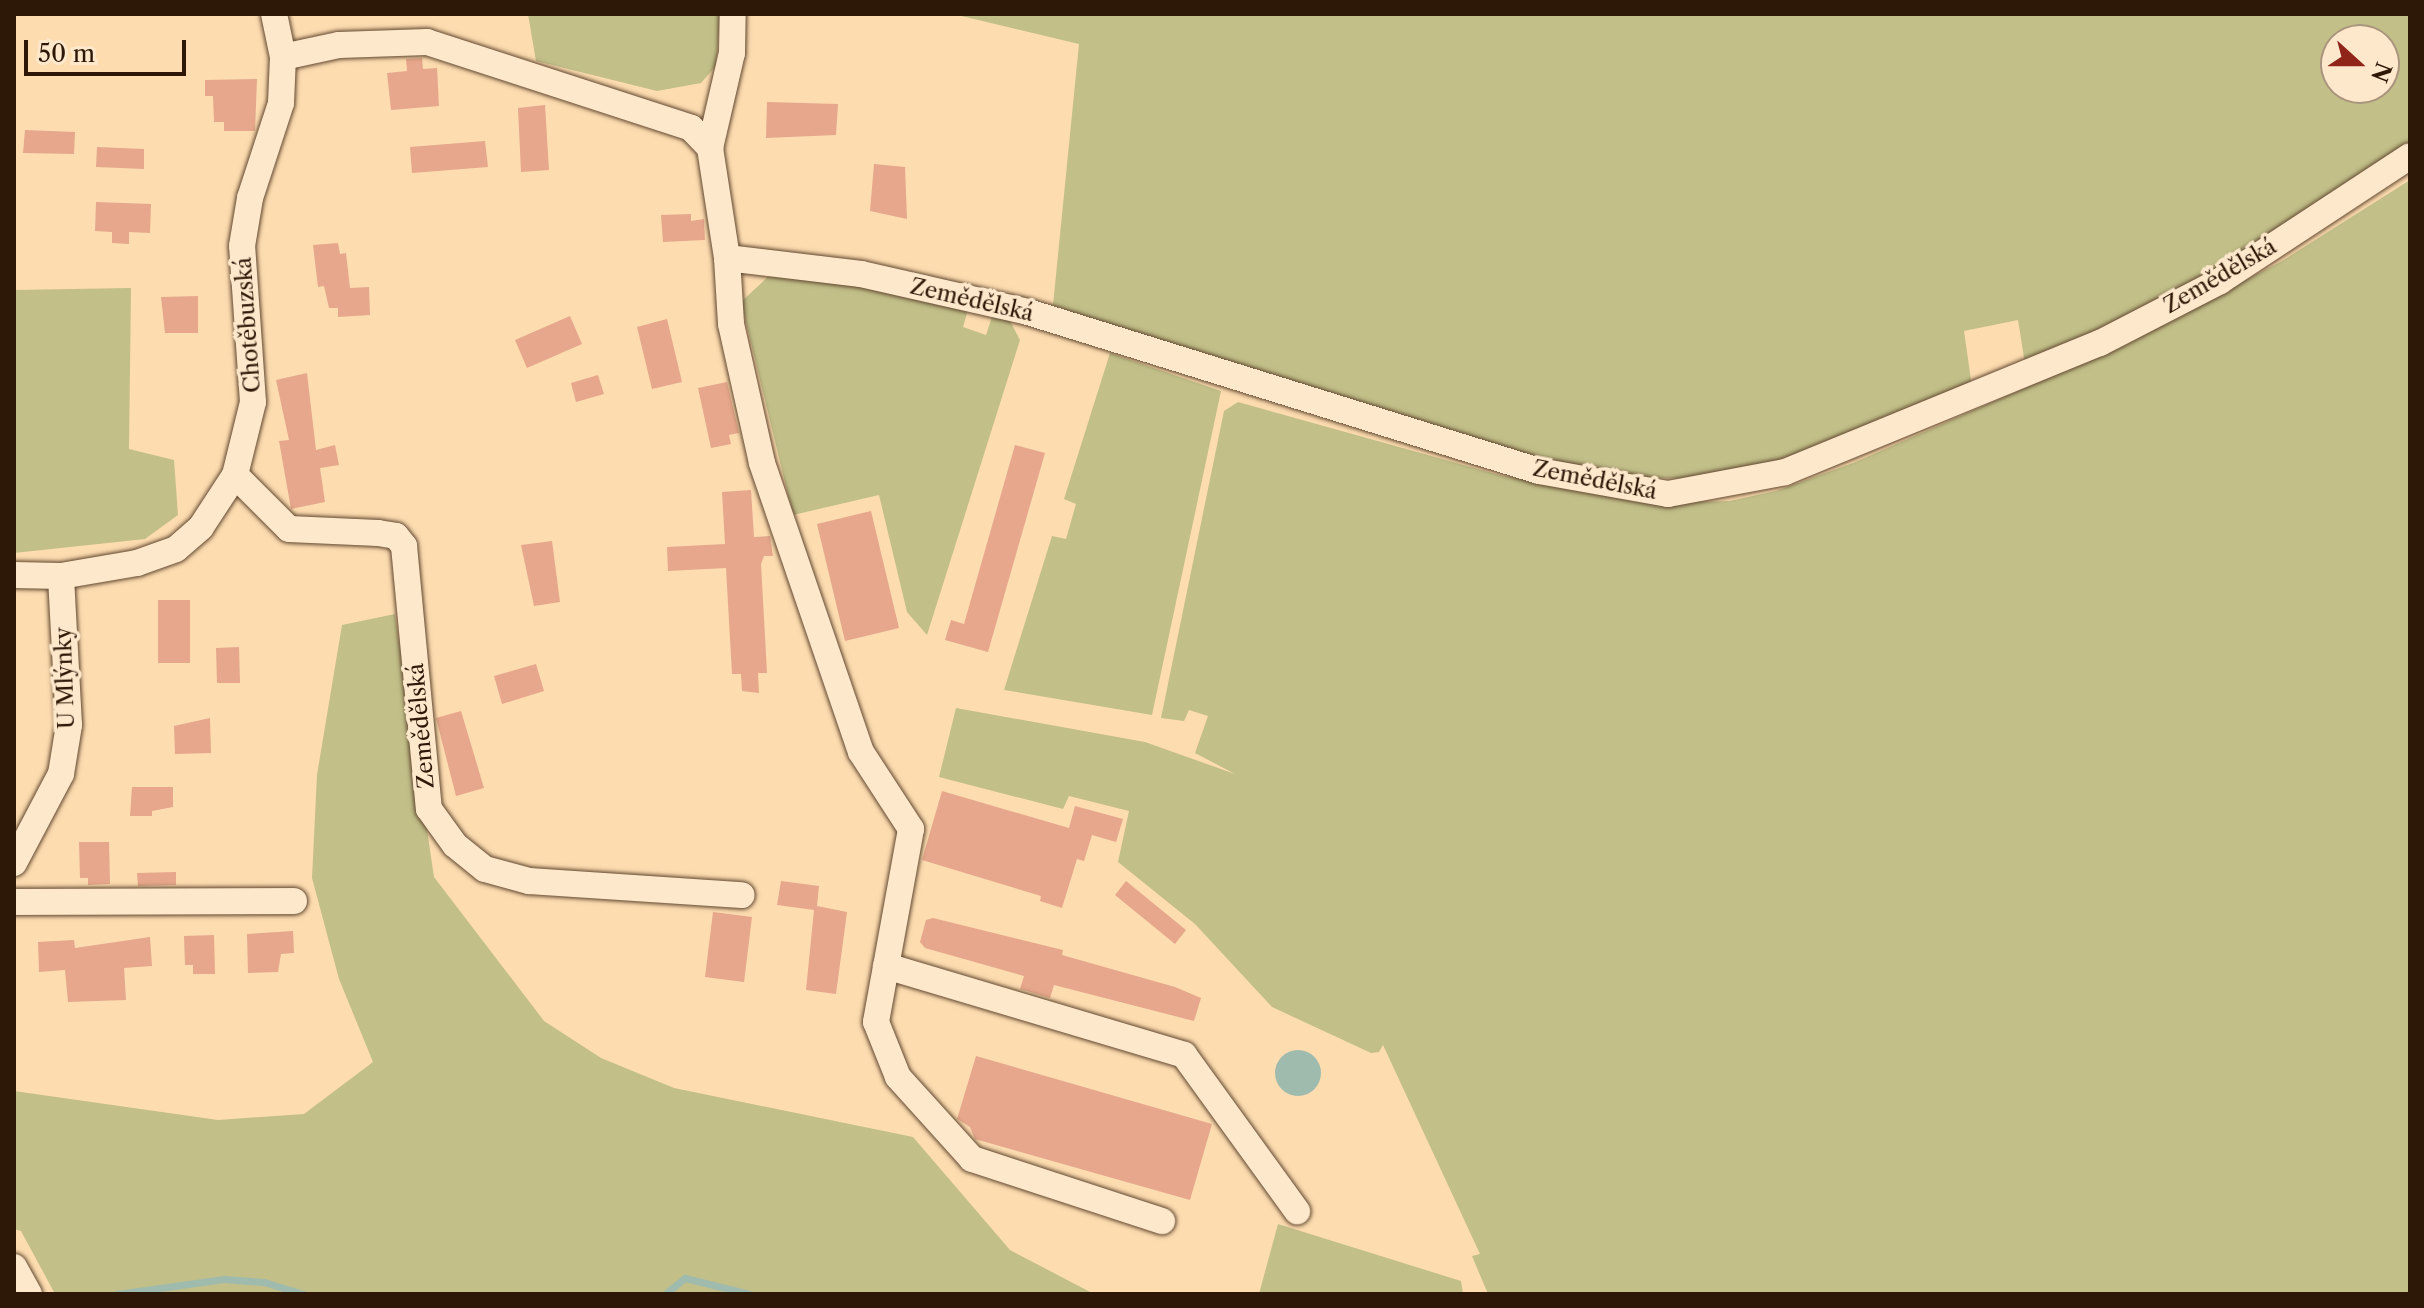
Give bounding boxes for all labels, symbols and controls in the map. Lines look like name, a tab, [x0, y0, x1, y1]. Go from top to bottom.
scale bar	[28, 24, 190, 74]
north arrow	[2320, 24, 2400, 104]
text: 50 m	[38, 39, 95, 68]
text: N	[2365, 58, 2397, 86]
street label: Zemědělská	[2159, 233, 2281, 319]
street label: Chotěbuzská	[230, 256, 266, 394]
street label: Zemědělská	[908, 273, 1036, 327]
street label: Zemědělská	[1531, 455, 1659, 505]
street label: U Mlýnky	[50, 627, 80, 729]
street label: Zemědělská	[402, 662, 440, 790]

